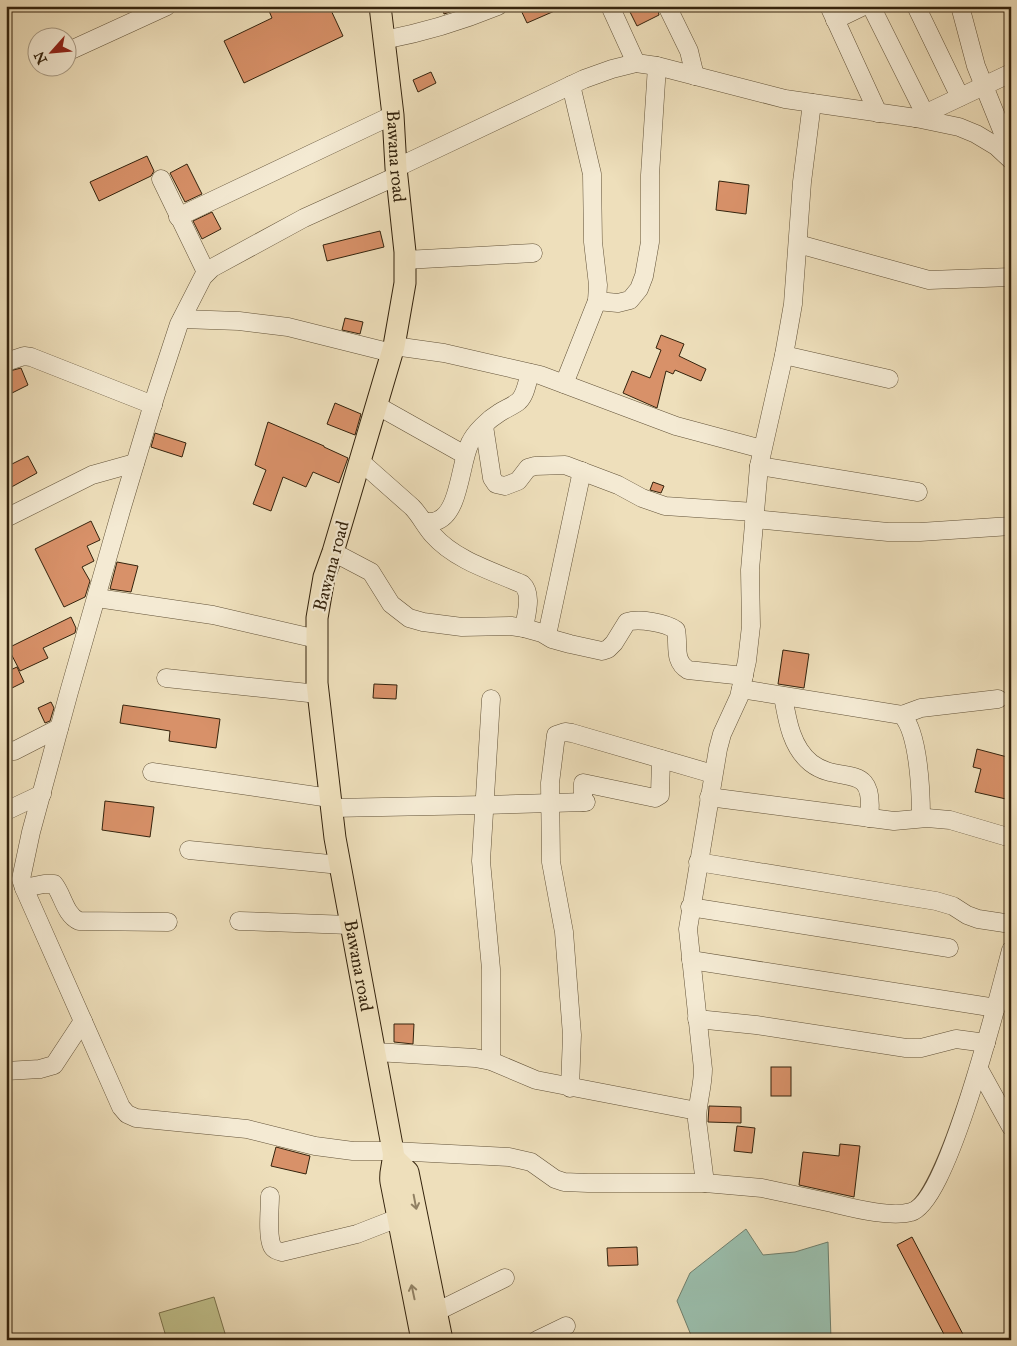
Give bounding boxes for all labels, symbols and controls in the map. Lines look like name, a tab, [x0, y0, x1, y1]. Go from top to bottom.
north arrow	[28, 28, 78, 78]
text: N	[31, 48, 51, 67]
street label: Bawana road	[382, 109, 411, 203]
street label: Bawana road	[308, 519, 354, 613]
street label: Bawana road	[339, 918, 378, 1013]
one-way arrow	[411, 1193, 420, 1209]
one-way arrow	[408, 1284, 417, 1300]

